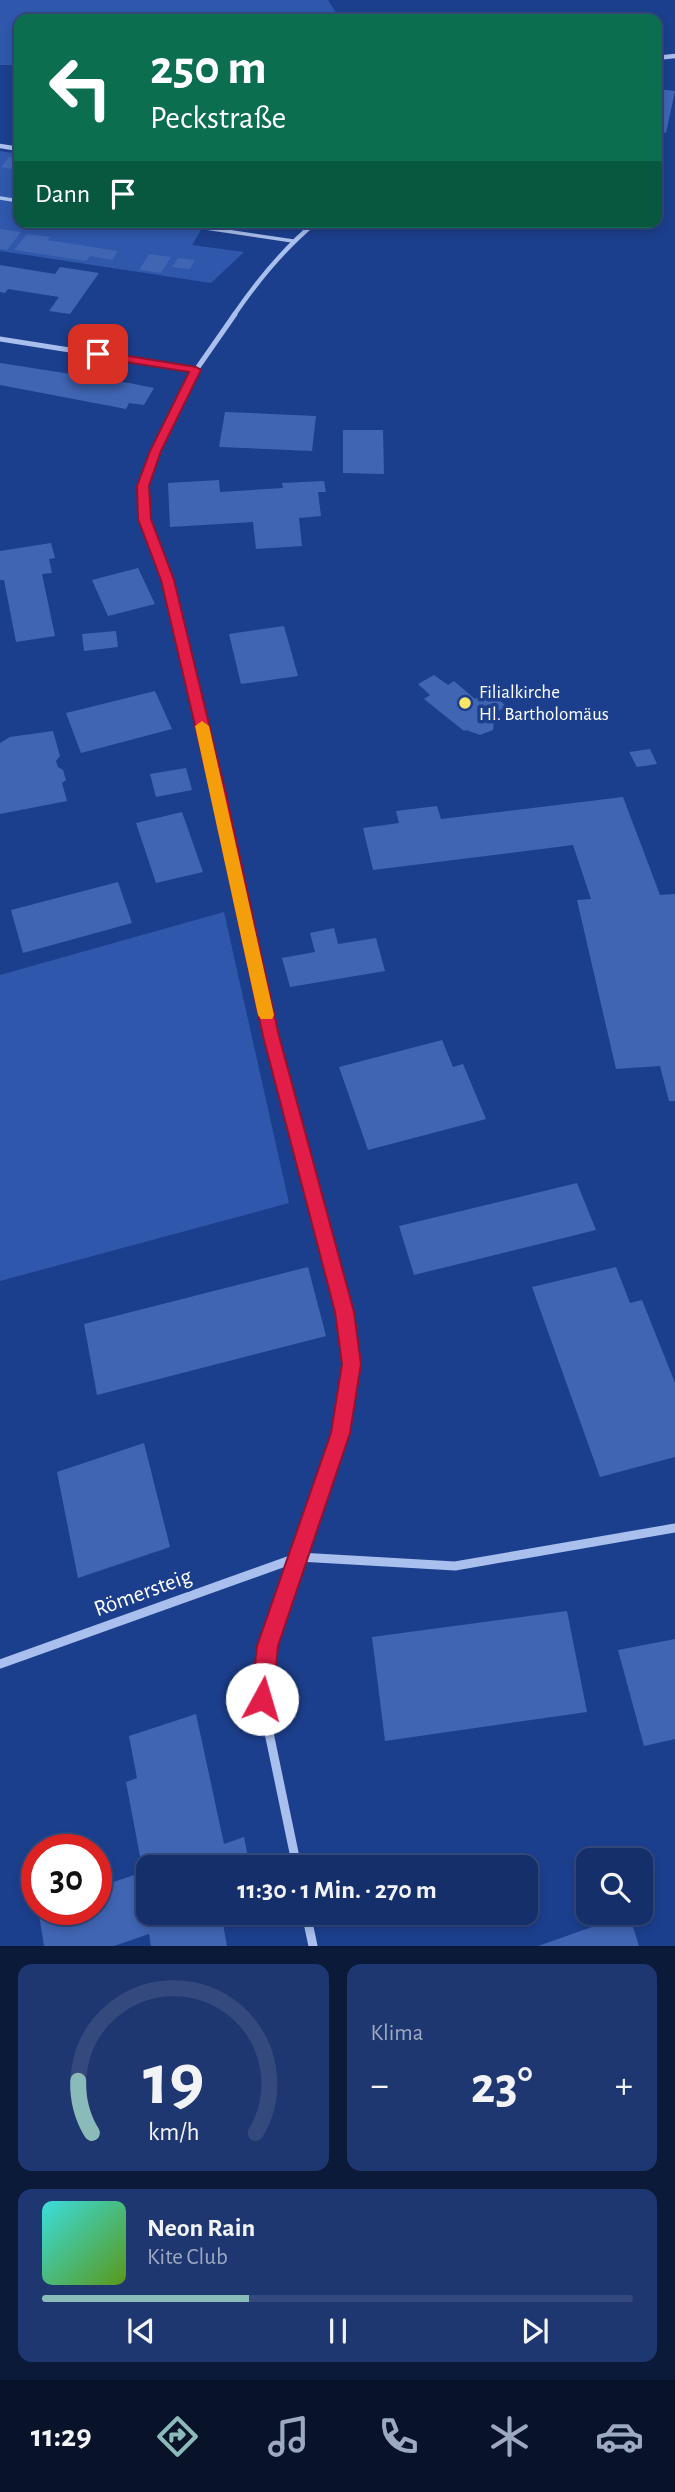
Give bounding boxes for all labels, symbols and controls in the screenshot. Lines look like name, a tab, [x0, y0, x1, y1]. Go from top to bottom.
icon: left	[35, 42, 126, 133]
text: 250 m	[150, 44, 267, 93]
text: Peckstraße	[150, 102, 286, 134]
icon: arrive	[104, 175, 142, 213]
text: Dann	[35, 181, 90, 207]
pin	[68, 324, 128, 384]
icon: arrive	[79, 335, 117, 373]
place label: Filialkirche Hl. Bartholomäus	[479, 683, 609, 724]
marker: Filialkirche Hl. Bartholomäus	[457, 695, 473, 711]
street label: Römersteig	[91, 1564, 196, 1621]
position arrow	[225, 1662, 299, 1736]
speed limit sign: 30	[21, 1834, 112, 1925]
map controls	[576, 1848, 653, 1925]
button: search	[576, 1848, 653, 1925]
text: 11:30 · 1 Min. · 270 m	[237, 1877, 437, 1903]
text: Klima	[371, 2022, 423, 2045]
text: 19	[143, 2046, 204, 2119]
text: 23°	[471, 2060, 533, 2112]
text: −	[371, 2067, 389, 2105]
text: +	[615, 2067, 633, 2105]
text: km/h	[147, 2120, 199, 2145]
text: Neon Rain	[147, 2215, 255, 2241]
text: Kite Club	[147, 2246, 228, 2269]
icon: previous	[122, 2312, 160, 2350]
icon: pause	[319, 2312, 357, 2350]
icon: next	[516, 2312, 554, 2350]
icon: directions	[153, 2412, 202, 2461]
icon: music	[264, 2412, 313, 2461]
icon: phone	[374, 2412, 423, 2461]
icon: climate	[485, 2412, 534, 2461]
icon: car	[595, 2412, 644, 2461]
text: 11:29	[31, 2420, 92, 2452]

